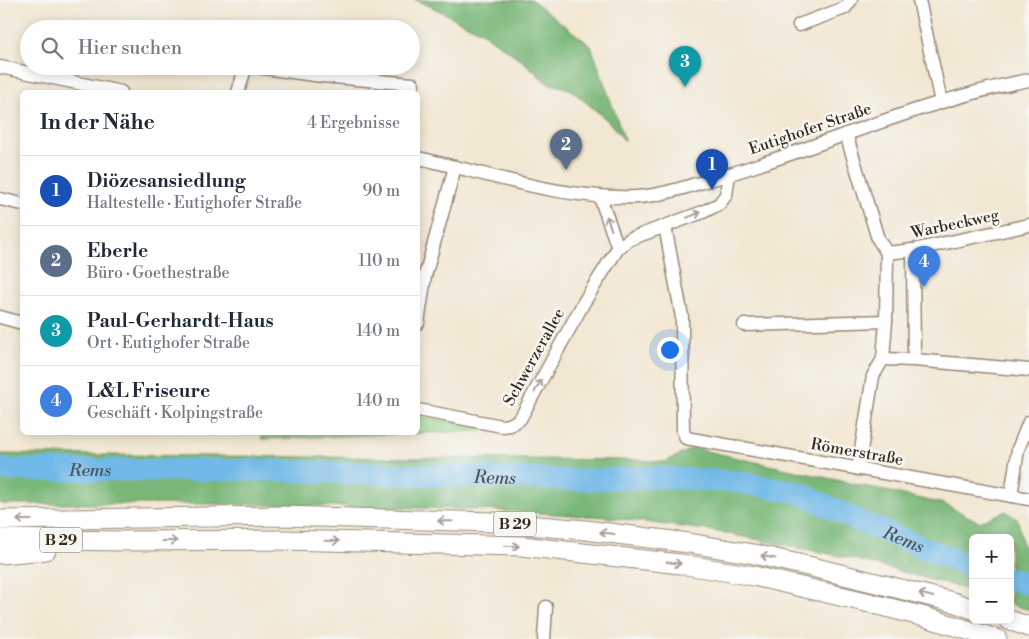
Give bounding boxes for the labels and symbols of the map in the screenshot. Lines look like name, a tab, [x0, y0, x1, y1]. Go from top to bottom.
pin: 3	[669, 46, 701, 87]
street label: Eutighofer Straße	[746, 99, 874, 159]
pin: 2	[550, 129, 582, 170]
pin: 1	[696, 149, 728, 190]
street label: Warbeckweg	[908, 205, 1001, 243]
one-way arrow	[686, 210, 701, 219]
one-way arrow	[604, 215, 613, 231]
pin: 4	[908, 246, 940, 287]
street label: Schwerzerallee	[499, 305, 569, 409]
your location	[657, 337, 683, 363]
one-way arrow	[534, 379, 543, 394]
street label: Römerstraße	[809, 434, 905, 470]
water label: Rems	[68, 459, 111, 482]
water label: Rems	[472, 465, 517, 490]
road number: B 29	[494, 512, 536, 536]
one-way arrow	[17, 515, 33, 525]
one-way arrow	[438, 516, 454, 526]
water label: Rems	[879, 520, 928, 558]
road number: B 29	[40, 528, 82, 552]
one-way arrow	[600, 528, 616, 538]
one-way arrow	[162, 536, 178, 546]
one-way arrow	[324, 536, 340, 546]
one-way arrow	[504, 541, 520, 551]
one-way arrow	[760, 552, 776, 561]
one-way arrow	[665, 558, 681, 568]
one-way arrow	[918, 590, 934, 600]

